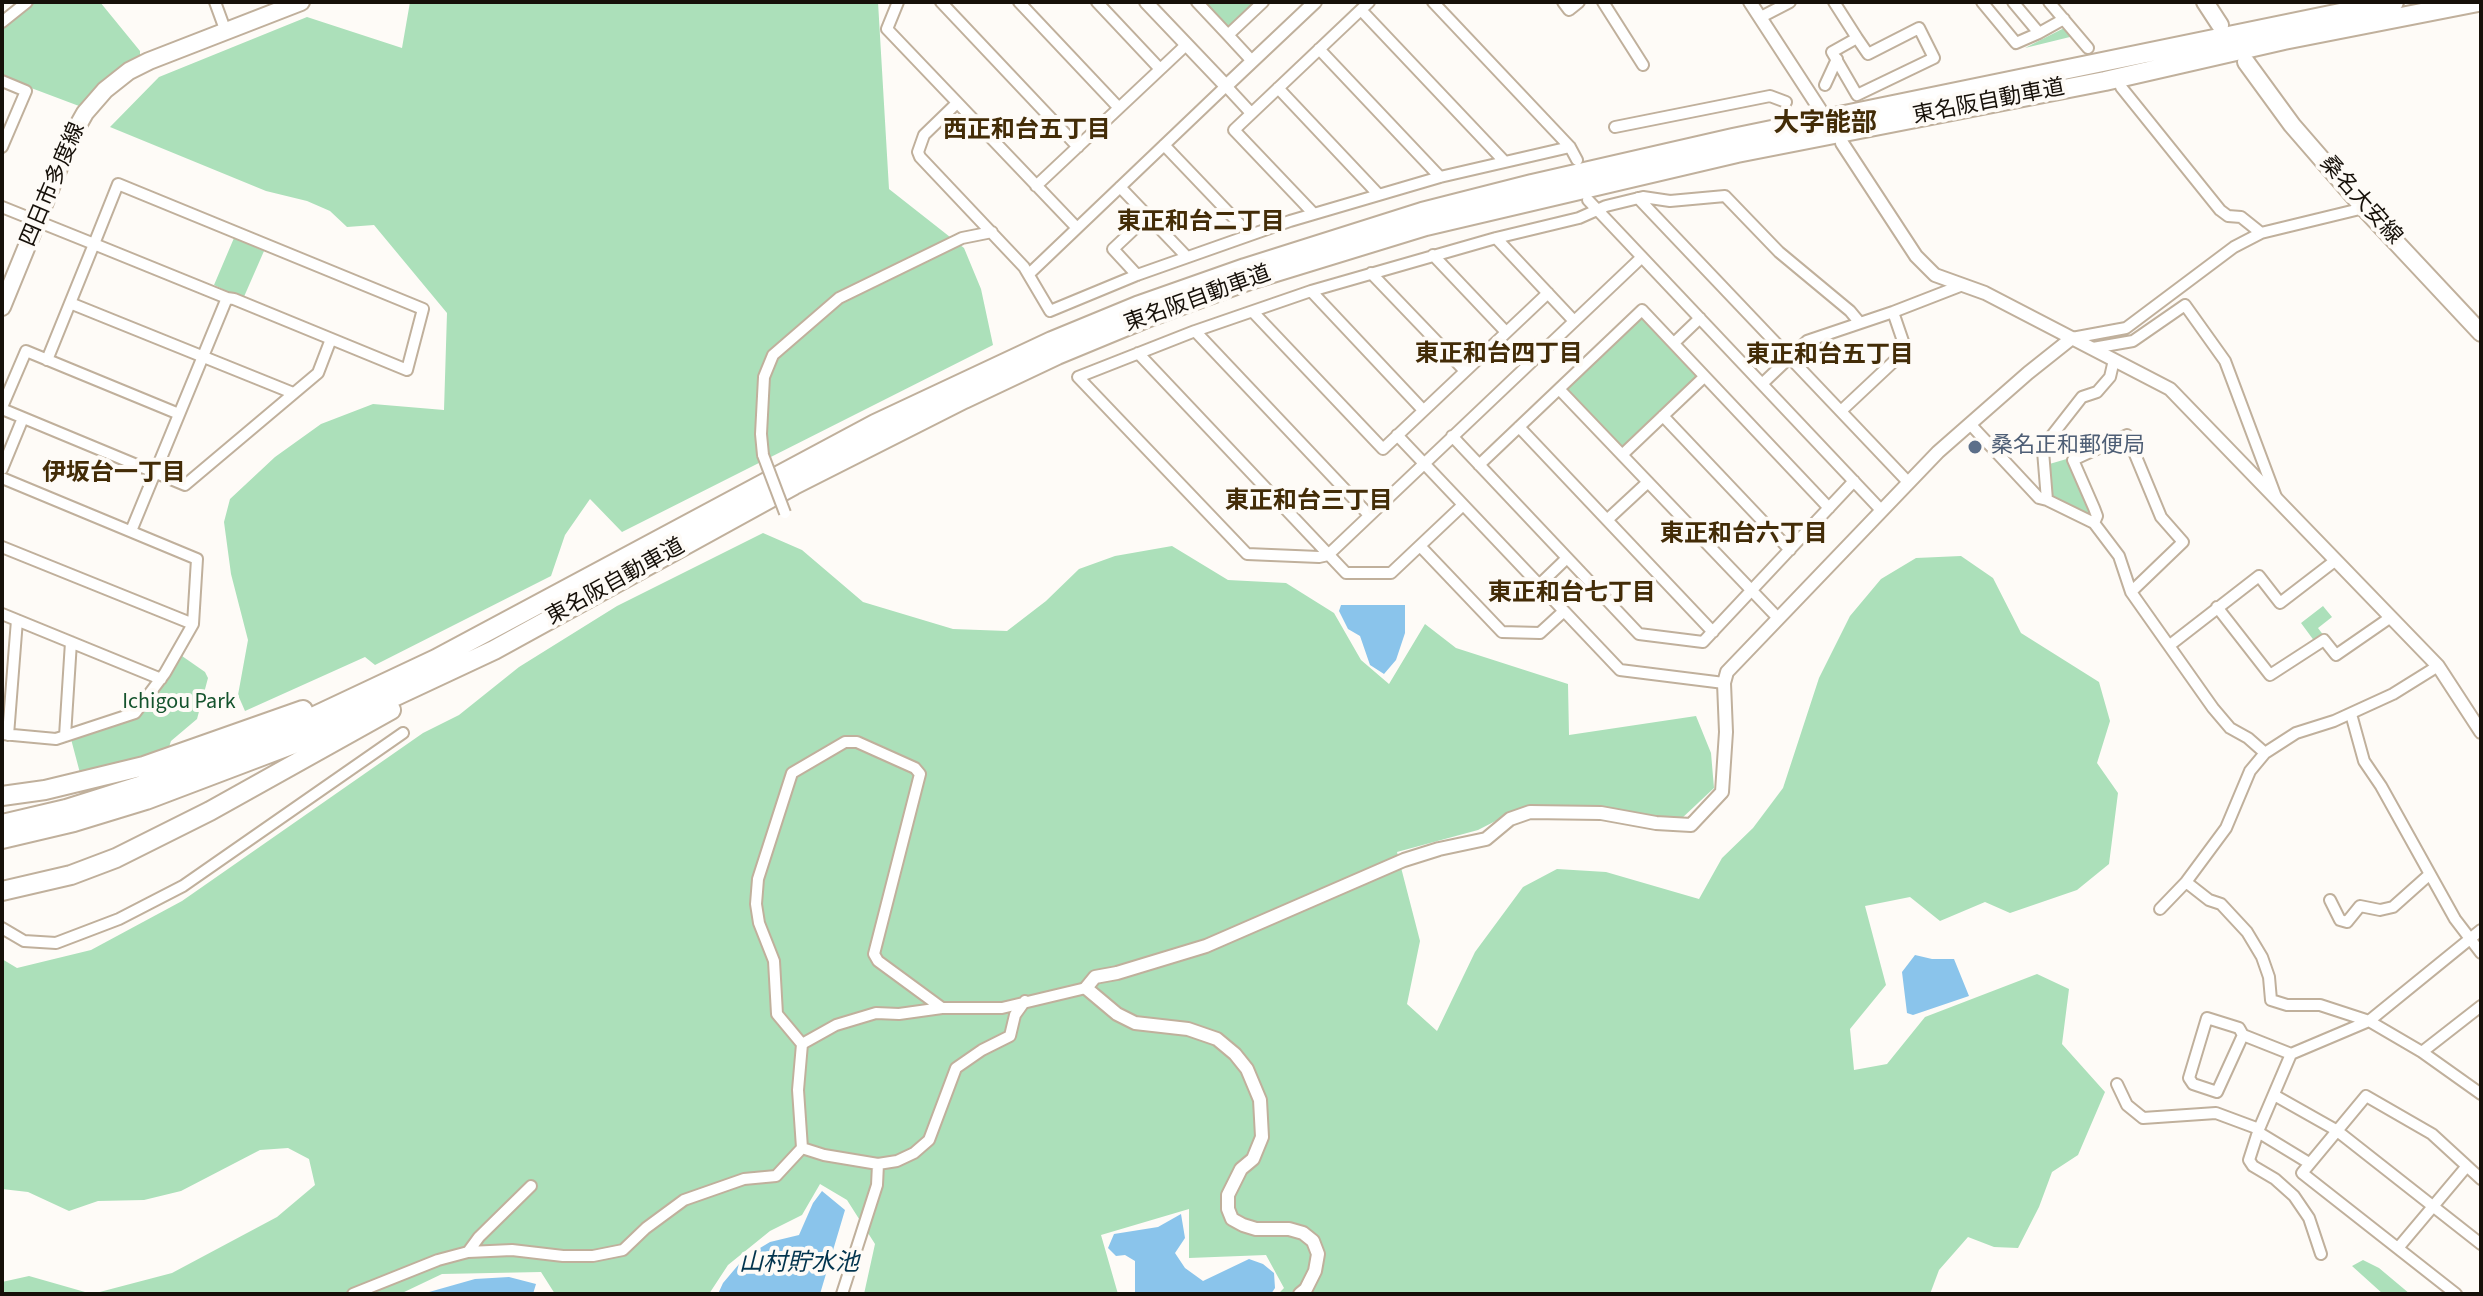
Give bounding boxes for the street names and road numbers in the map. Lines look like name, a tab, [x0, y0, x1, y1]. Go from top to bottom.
street label: 東名阪自動車道	[1911, 75, 2067, 131]
street label: 四日市多度線	[16, 119, 92, 251]
street label: 桑名大安線	[2313, 151, 2407, 251]
street label: 東名阪自動車道	[1121, 261, 1275, 339]
street label: 東名阪自動車道	[542, 534, 690, 632]

